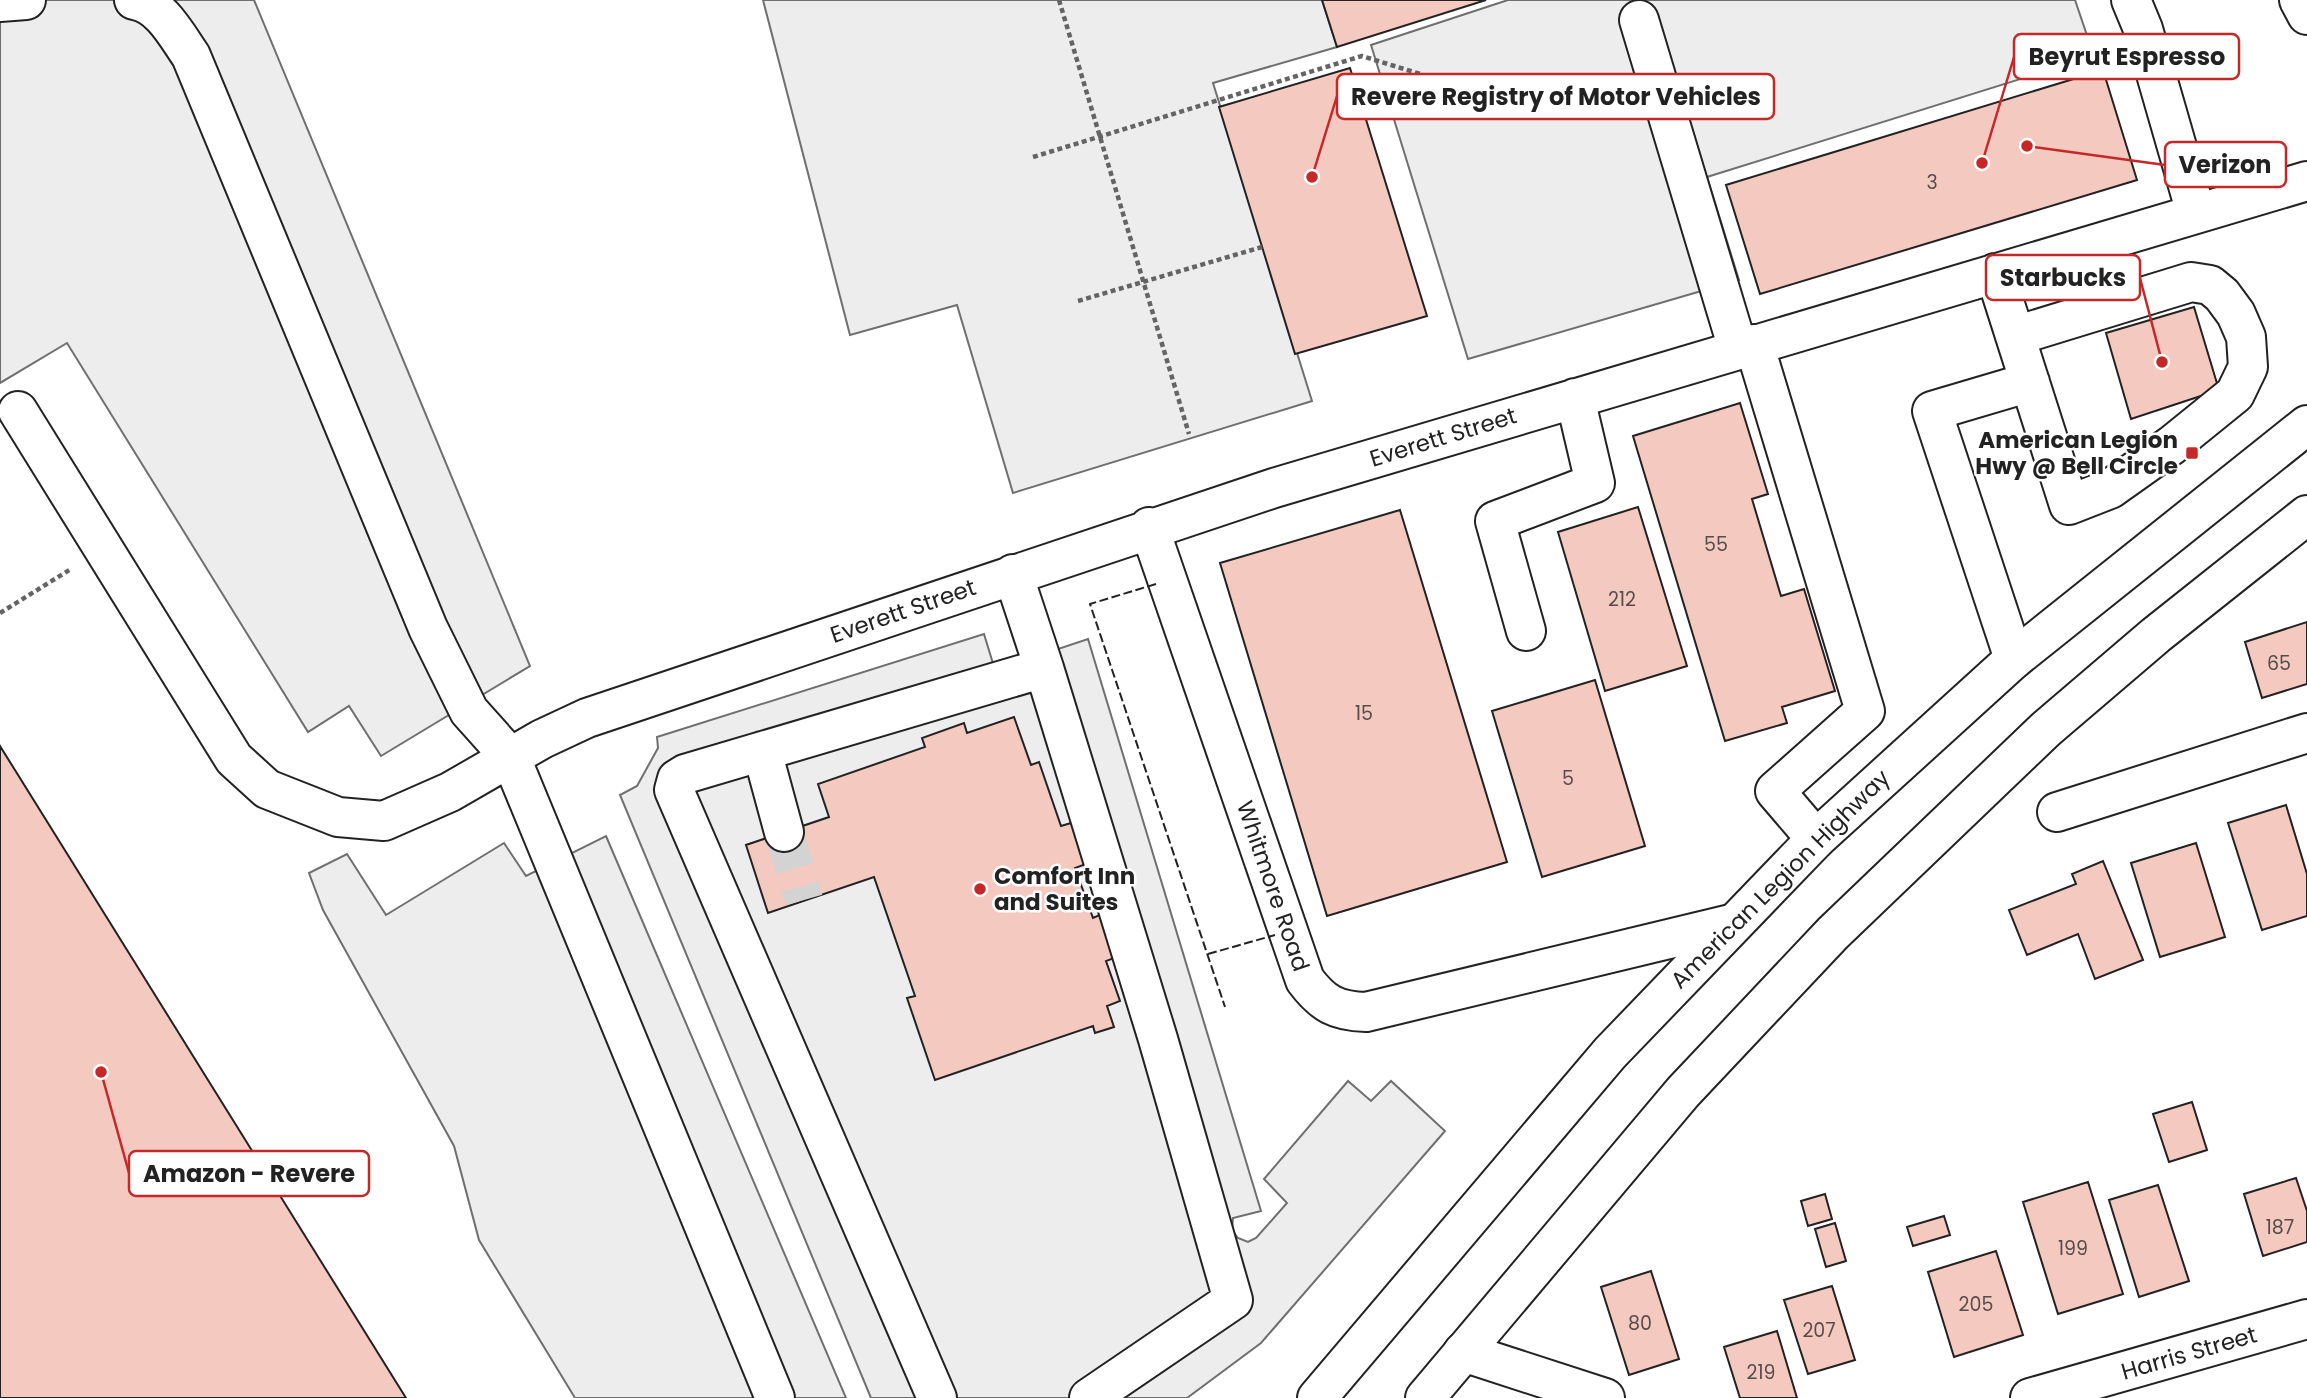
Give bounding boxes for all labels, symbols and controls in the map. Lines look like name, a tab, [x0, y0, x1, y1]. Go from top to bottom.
callout: Beyrut Espresso	[2014, 34, 2239, 79]
text: Beyrut Espresso	[2029, 40, 2225, 73]
callout: Revere Registry of Motor Vehicles	[1337, 74, 1774, 119]
text: Revere Registry of Motor Vehicles	[1351, 80, 1761, 113]
callout: Verizon	[2165, 142, 2286, 187]
text: Verizon	[2178, 148, 2272, 181]
house number: 3	[1926, 169, 1938, 196]
callout: Starbucks	[1986, 255, 2140, 300]
text: Starbucks	[2000, 261, 2126, 294]
street label: Everett Street	[1366, 399, 1520, 475]
place label: American Legion Hwy @ Bell Circle	[1975, 424, 2178, 482]
marker: American Legion Hwy @ Bell Circle	[2184, 445, 2200, 461]
house number: 55	[1704, 531, 1728, 558]
street label: Everett Street	[826, 571, 980, 651]
house number: 212	[1608, 586, 1636, 613]
house number: 65	[2267, 650, 2291, 677]
house number: 15	[1355, 700, 1373, 727]
street label: American Legion Highway	[1663, 762, 1897, 996]
house number: 5	[1562, 765, 1574, 792]
street label: Whitmore Road	[1229, 796, 1317, 976]
place label: Comfort Inn and Suites	[994, 860, 1135, 918]
marker: Comfort Inn and Suites	[972, 881, 988, 897]
callout: Amazon - Revere	[129, 1151, 369, 1196]
text: Amazon - Revere	[143, 1157, 355, 1190]
house number: 187	[2266, 1214, 2294, 1241]
house number: 199	[2058, 1235, 2088, 1262]
house number: 205	[1959, 1291, 1993, 1318]
house number: 80	[1628, 1310, 1652, 1337]
house number: 207	[1802, 1317, 1836, 1344]
street label: Harris Street	[2117, 1318, 2261, 1388]
house number: 219	[1747, 1359, 1775, 1386]

